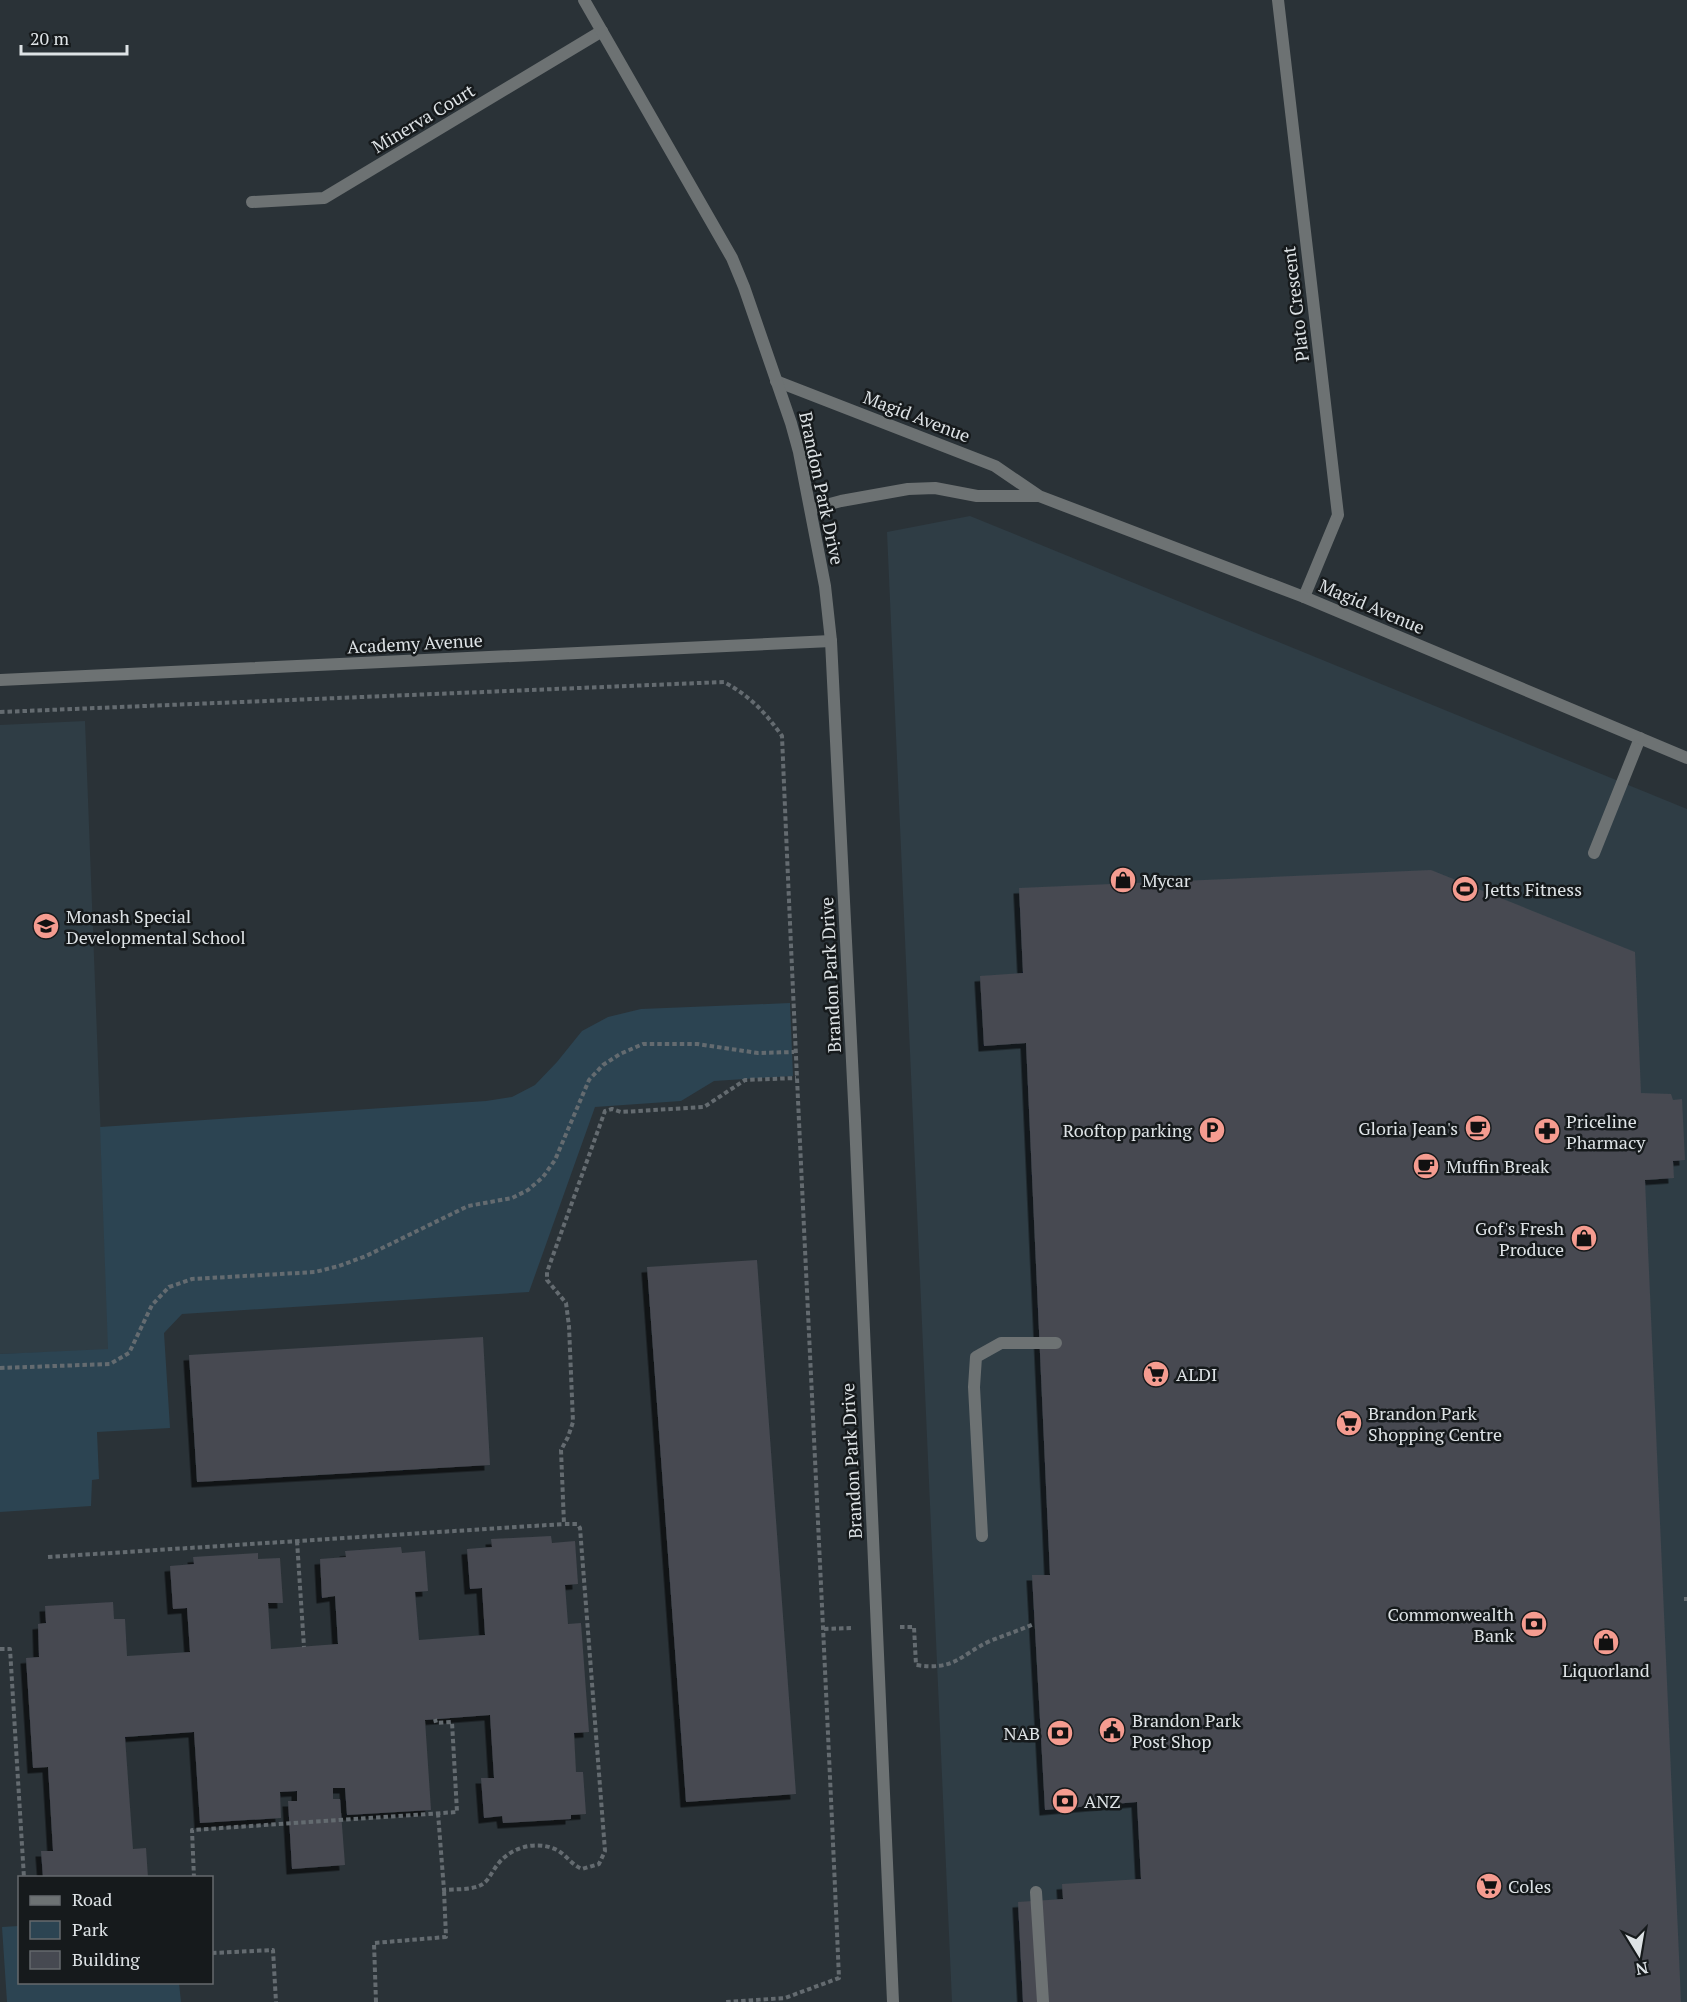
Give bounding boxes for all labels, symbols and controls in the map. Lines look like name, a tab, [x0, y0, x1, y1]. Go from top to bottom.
scale bar	[21, 18, 128, 56]
text: 20 m	[30, 26, 70, 50]
street label: Minerva Court	[367, 78, 479, 158]
street label: Plato Crescent	[1276, 245, 1314, 363]
street label: Magid Avenue	[860, 385, 974, 447]
street label: Brandon Park Drive	[794, 409, 850, 567]
street label: Magid Avenue	[1316, 573, 1428, 639]
street label: Academy Avenue	[347, 627, 483, 659]
shop icon: Mycar	[1108, 865, 1138, 895]
place label: Mycar	[1142, 868, 1191, 892]
sports icon: Jetts Fitness	[1450, 874, 1480, 904]
place label: Jetts Fitness	[1484, 877, 1582, 901]
street label: Brandon Park Drive	[814, 896, 846, 1054]
place label: Monash Special Developmental School	[66, 904, 246, 949]
school or university icon: Monash Special Developmental School	[31, 911, 61, 941]
place label: Priceline Pharmacy	[1566, 1109, 1646, 1154]
cafe icon: Gloria Jean's	[1463, 1113, 1493, 1143]
parking icon: Rooftop parking	[1197, 1115, 1227, 1145]
place label: Gloria Jean's	[1358, 1116, 1458, 1140]
pharmacy icon: Priceline Pharmacy	[1532, 1116, 1562, 1146]
place label: Rooftop parking	[1063, 1118, 1193, 1142]
cafe icon: Muffin Break	[1411, 1151, 1441, 1181]
place label: Muffin Break	[1446, 1154, 1550, 1178]
place label: Gof's Fresh Produce	[1475, 1216, 1564, 1261]
shop icon: Gof's Fresh Produce	[1569, 1223, 1599, 1253]
supermarket icon: ALDI	[1141, 1359, 1171, 1389]
place label: ALDI	[1176, 1362, 1217, 1386]
street label: Brandon Park Drive	[835, 1382, 867, 1540]
place label: Brandon Park Shopping Centre	[1368, 1401, 1502, 1446]
supermarket icon: Brandon Park Shopping Centre	[1334, 1408, 1364, 1438]
place label: Commonwealth Bank	[1387, 1602, 1515, 1647]
bank icon: Commonwealth Bank	[1519, 1609, 1549, 1639]
shop icon: Liquorland	[1591, 1627, 1621, 1657]
place label: Liquorland	[1562, 1658, 1650, 1682]
place label: Brandon Park Post Shop	[1132, 1708, 1241, 1753]
public building icon: Brandon Park Post Shop	[1097, 1715, 1127, 1745]
bank icon: NAB	[1045, 1718, 1075, 1748]
place label: NAB	[1003, 1721, 1040, 1745]
bank icon: ANZ	[1050, 1786, 1080, 1816]
place label: ANZ	[1084, 1789, 1120, 1813]
supermarket icon: Coles	[1474, 1871, 1504, 1901]
place label: Coles	[1508, 1874, 1551, 1898]
legend	[18, 1876, 213, 1984]
text: Road	[72, 1887, 112, 1911]
text: Park	[72, 1917, 109, 1941]
north arrow	[1609, 1924, 1669, 1984]
text: Building	[72, 1947, 140, 1971]
text: N	[1634, 1957, 1650, 1981]

